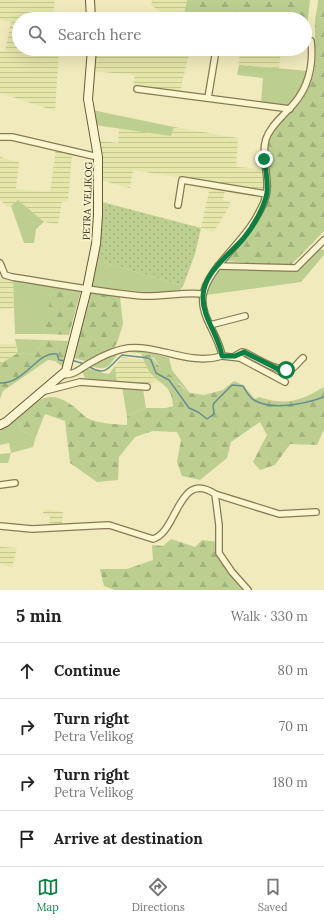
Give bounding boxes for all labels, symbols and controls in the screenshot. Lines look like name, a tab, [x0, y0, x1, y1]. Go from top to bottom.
search box	[12, 12, 312, 56]
icon: search	[26, 23, 48, 45]
text: Search here	[58, 25, 141, 44]
route end	[255, 150, 273, 168]
street label: PETRA VELIKOG	[80, 161, 95, 240]
route start	[277, 361, 295, 379]
text: 5 min	[16, 605, 62, 627]
text: Walk · 330 m	[231, 608, 308, 625]
icon: ahead	[16, 660, 38, 682]
text: Continue	[54, 661, 120, 680]
text: 80 m	[278, 662, 308, 679]
text: Turn right	[54, 709, 130, 728]
icon: right	[16, 716, 38, 738]
text: 70 m	[279, 718, 308, 735]
text: Petra Velikog	[54, 728, 133, 745]
text: Turn right	[54, 765, 130, 784]
icon: right	[16, 772, 38, 794]
text: 180 m	[273, 774, 308, 791]
text: Petra Velikog	[54, 784, 133, 801]
icon: arrive	[16, 828, 38, 850]
text: Arrive at destination	[54, 829, 203, 848]
tab: Map	[36, 876, 59, 914]
tab: Directions	[132, 876, 185, 914]
tab: Saved	[258, 876, 288, 914]

